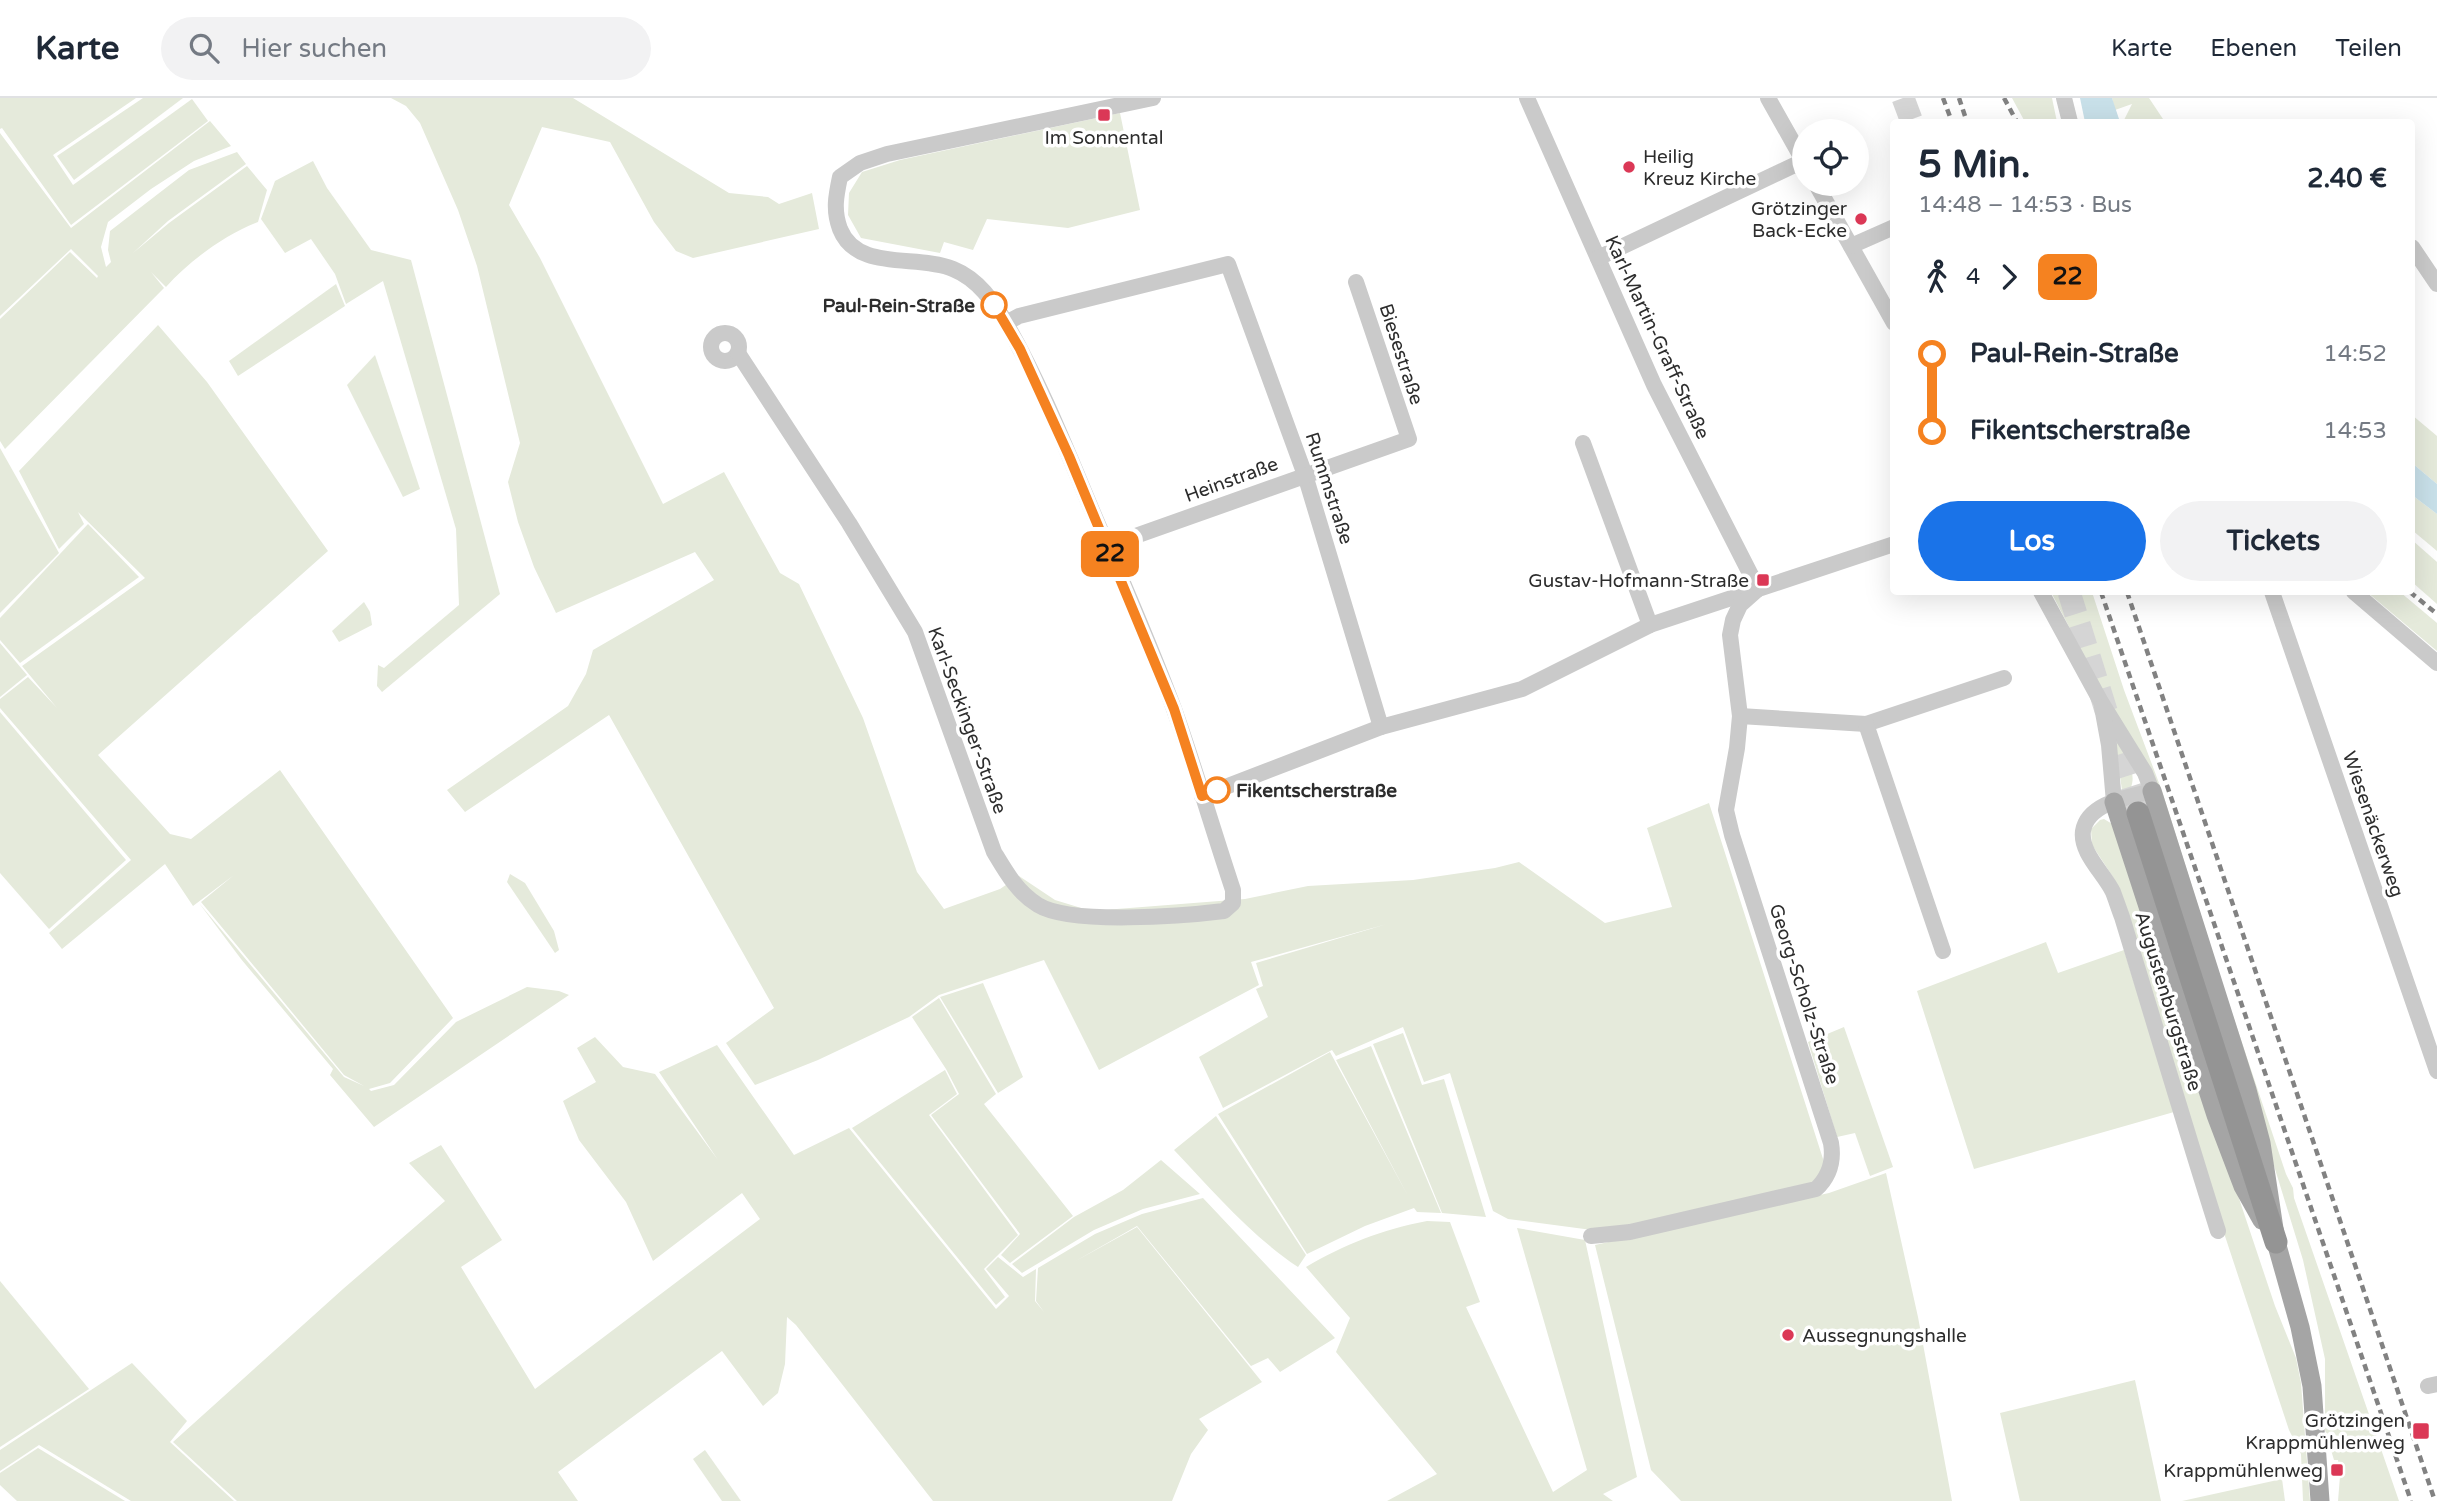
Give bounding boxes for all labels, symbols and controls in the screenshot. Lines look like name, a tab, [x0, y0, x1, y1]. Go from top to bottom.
search box	[161, 17, 651, 80]
text: Karte	[35, 29, 119, 68]
icon: search	[185, 29, 223, 67]
text: Hier suchen	[241, 33, 387, 64]
text: Karte	[2111, 34, 2172, 63]
text: Ebenen	[2210, 34, 2297, 63]
text: Teilen	[2335, 34, 2402, 63]
marker: Im Sonnental	[1096, 107, 1112, 123]
map controls	[1792, 119, 1869, 196]
button: locate	[1792, 119, 1869, 196]
place label: Im Sonnental	[1045, 127, 1163, 149]
text: 5 Min.	[1918, 142, 2031, 188]
place label: Heilig Kreuz Kirche	[1643, 146, 1756, 190]
marker: Heilig Kreuz Kirche	[1621, 159, 1637, 175]
text: 2.40 €	[2307, 163, 2387, 194]
text: 14:48 – 14:53 · Bus	[1918, 191, 2132, 219]
place label: Grötzinger Back-Ecke	[1751, 198, 1848, 242]
marker: Grötzinger Back-Ecke	[1853, 211, 1869, 227]
street label: Karl-Martin-Graff-Straße	[1600, 232, 1714, 443]
icon: walk	[1918, 258, 1956, 296]
icon: forward	[1990, 258, 2028, 296]
text: 22	[2052, 262, 2083, 291]
text: 4	[1966, 263, 1980, 291]
marker: Paul-Rein-Straße	[981, 292, 1007, 318]
place label: Paul-Rein-Straße	[822, 295, 975, 317]
street label: Biesestraße	[1374, 301, 1428, 408]
text: Paul-Rein-Straße	[1970, 338, 2179, 369]
text: 14:52	[2323, 340, 2387, 368]
text: Fikentscherstraße	[1970, 415, 2190, 446]
text: 14:53	[2323, 417, 2387, 445]
street label: Rummstraße	[1301, 429, 1358, 547]
street label: Heinstraße	[1182, 453, 1281, 507]
button: Los	[1918, 501, 2146, 581]
button: Tickets	[2160, 501, 2387, 581]
line badge: 22	[1078, 531, 1142, 577]
text: 22	[1095, 539, 1125, 568]
place label: Gustav-Hofmann-Straße	[1528, 570, 1749, 592]
marker: Gustav-Hofmann-Straße	[1755, 572, 1771, 588]
street label: Karl-Seckinger-Straße	[923, 624, 1011, 817]
street label: Wiesenäckerweg	[2338, 749, 2408, 900]
marker: Fikentscherstraße	[1204, 777, 1230, 803]
place label: Fikentscherstraße	[1236, 780, 1397, 802]
street label: Georg-Scholz-Straße	[1764, 901, 1844, 1087]
street label: Augustenburgstraße	[2130, 909, 2206, 1094]
place label: Aussegnungshalle	[1802, 1325, 1967, 1347]
marker: Aussegnungshalle	[1780, 1327, 1796, 1343]
place label: Grötzingen Krappmühlenweg	[2245, 1410, 2405, 1454]
marker: Grötzingen Krappmühlenweg	[2411, 1421, 2431, 1441]
place label: Krappmühlenweg	[2163, 1460, 2323, 1482]
marker: Krappmühlenweg	[2329, 1462, 2345, 1478]

